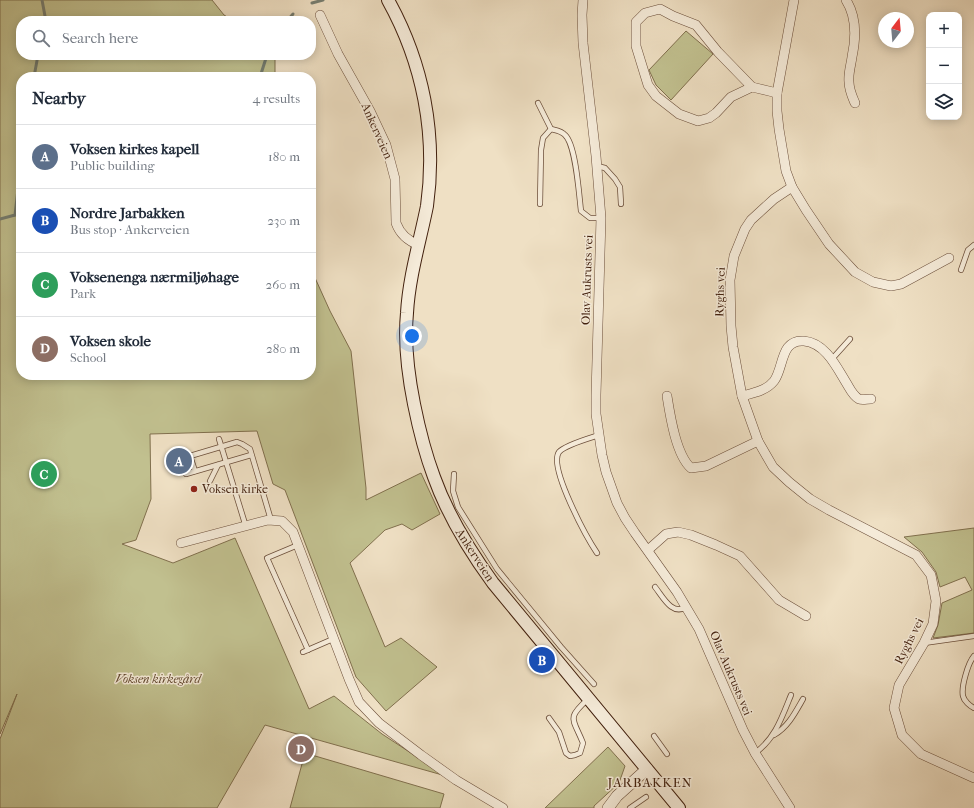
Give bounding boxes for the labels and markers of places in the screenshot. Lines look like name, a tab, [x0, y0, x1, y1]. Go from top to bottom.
pin: A	[166, 446, 192, 476]
pin: C	[31, 459, 57, 489]
place label: Voksen kirke	[201, 482, 268, 496]
marker: Voksen kirke	[189, 484, 199, 494]
pin: B	[529, 645, 555, 675]
pin: D	[288, 734, 314, 764]

